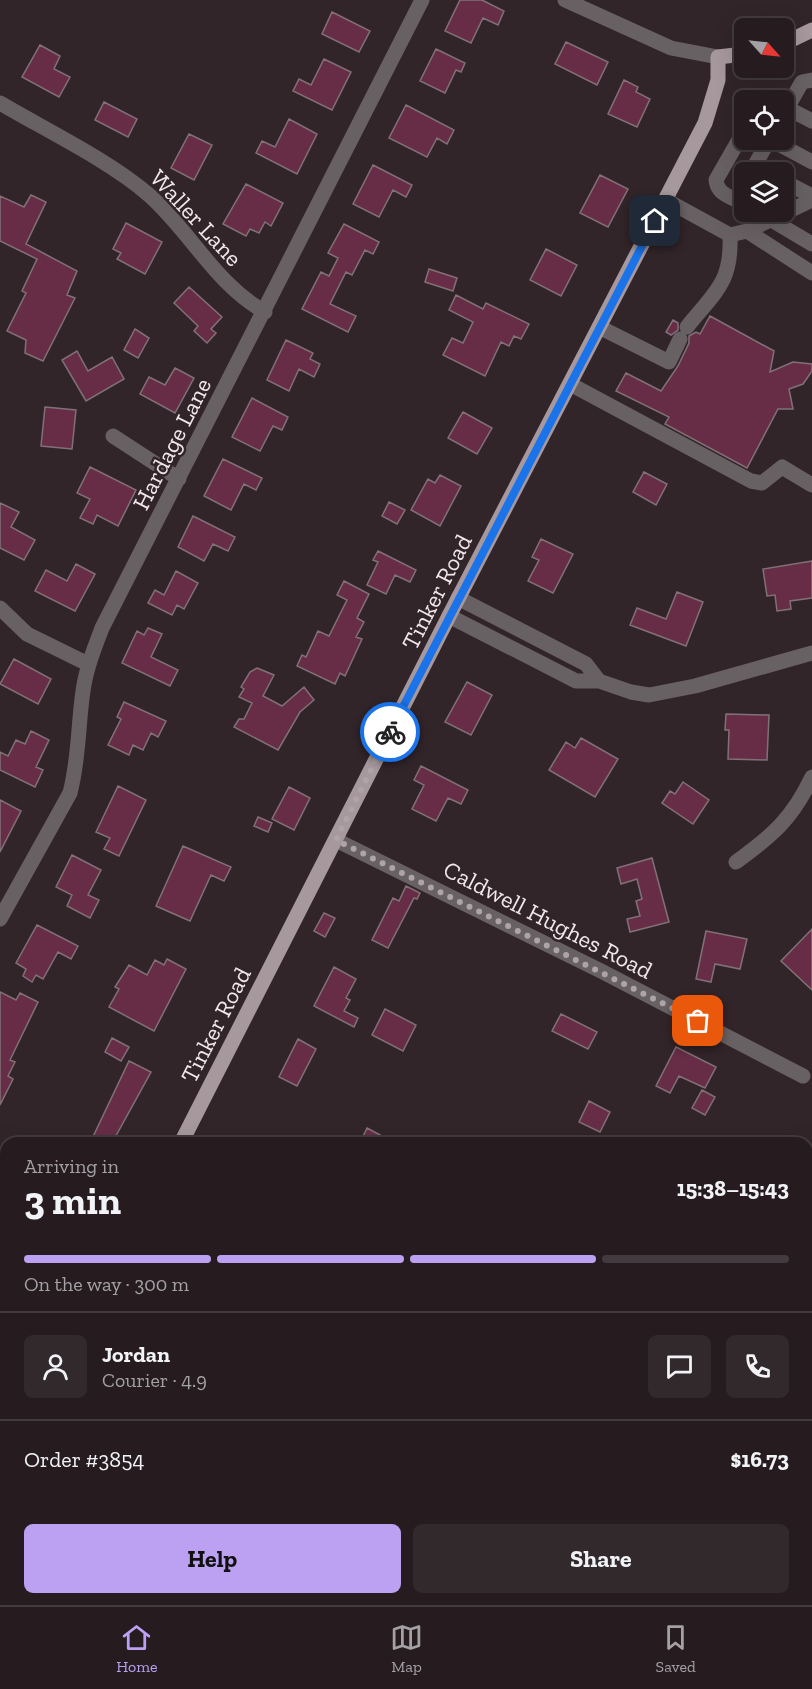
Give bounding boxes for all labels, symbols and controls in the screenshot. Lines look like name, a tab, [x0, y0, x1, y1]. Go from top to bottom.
north arrow	[734, 18, 794, 78]
map controls	[734, 18, 794, 222]
button: locate	[734, 90, 794, 150]
button: layers	[734, 162, 794, 222]
street label: Waller Lane	[144, 163, 249, 272]
pin	[629, 195, 680, 246]
icon: home	[638, 204, 671, 237]
street label: Hardage Lane	[126, 373, 217, 514]
street label: Tinker Road	[395, 529, 478, 654]
courier	[360, 702, 420, 762]
icon: bike	[374, 716, 407, 749]
street label: Caldwell Hughes Road	[439, 854, 658, 985]
street label: Tinker Road	[174, 962, 257, 1087]
pin	[672, 995, 723, 1046]
icon: bag	[681, 1004, 714, 1037]
text: Arriving in	[24, 1154, 119, 1178]
text: 15:38–15:43	[677, 1175, 789, 1202]
text: 3 min	[24, 1177, 121, 1224]
text: On the way · 300 m	[24, 1272, 189, 1296]
button: person	[24, 1335, 87, 1398]
button: chat	[648, 1335, 711, 1398]
button: phone	[726, 1335, 789, 1398]
text: Jordan	[102, 1341, 170, 1368]
text: Courier · 4.9	[102, 1368, 207, 1392]
text: Order #3854	[24, 1446, 144, 1473]
text: $16.73	[730, 1446, 789, 1473]
button: Help	[24, 1524, 401, 1593]
button: Share	[413, 1524, 789, 1593]
tab: Home	[116, 1621, 158, 1676]
tab: Map	[390, 1621, 423, 1676]
tab: Saved	[656, 1621, 696, 1676]

